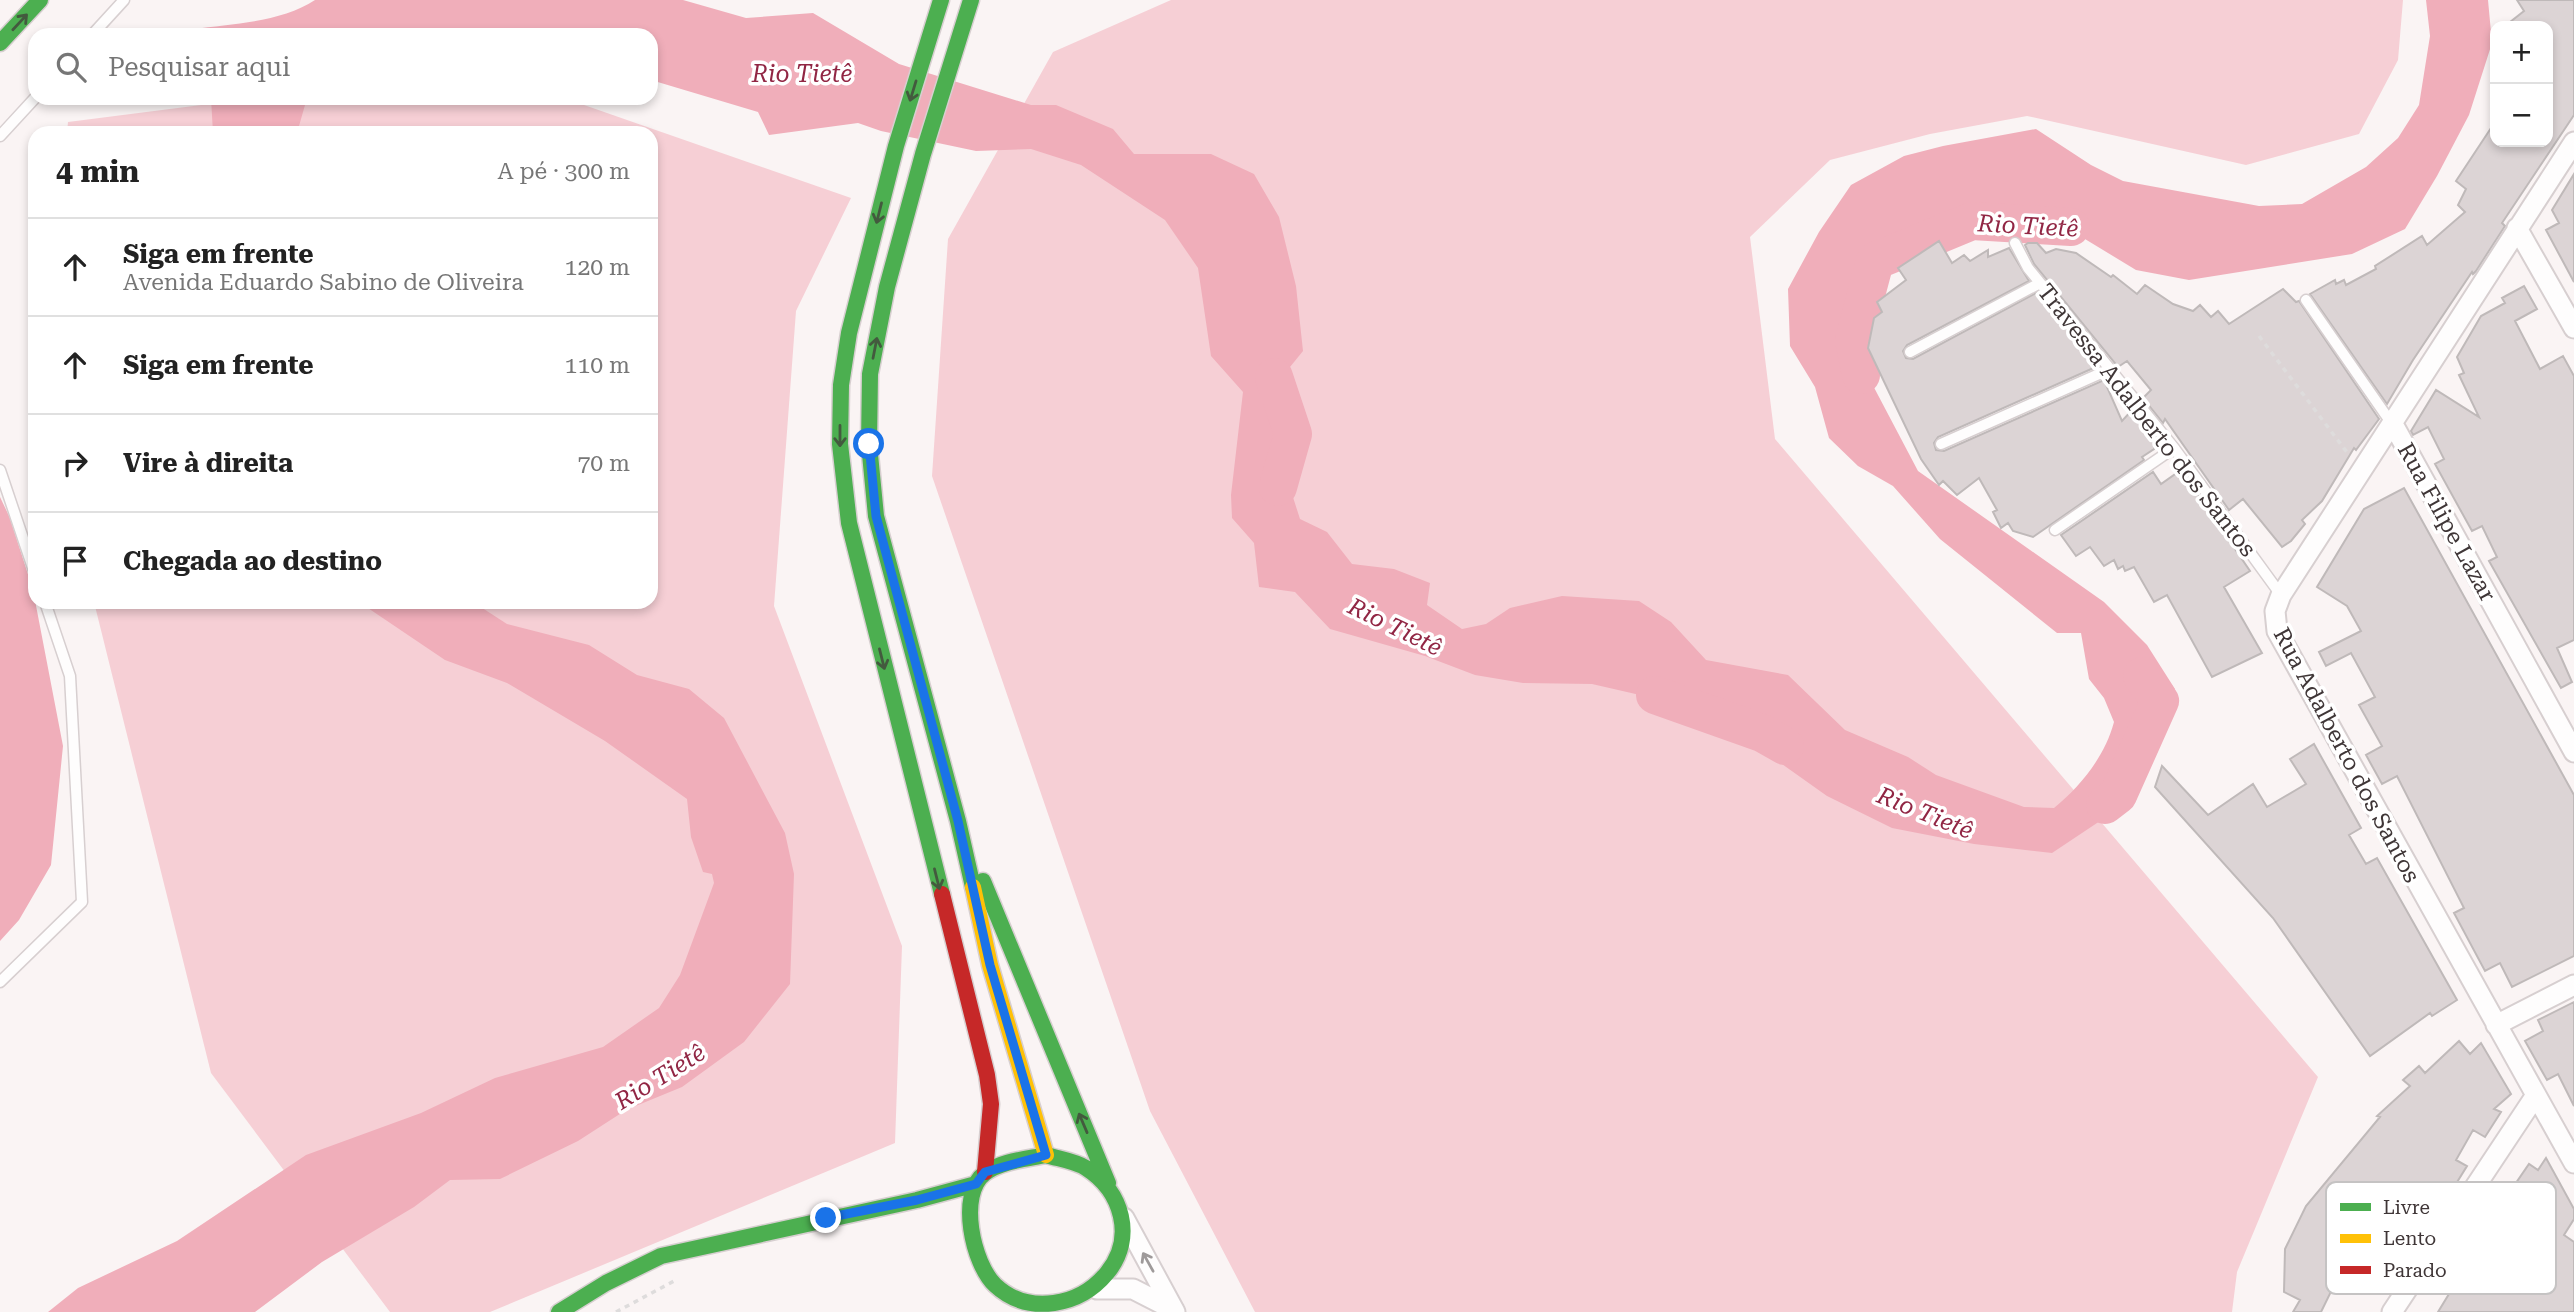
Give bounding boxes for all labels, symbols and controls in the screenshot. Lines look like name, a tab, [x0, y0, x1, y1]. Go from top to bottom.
one-way arrow	[12, 13, 28, 31]
map controls	[2490, 21, 2553, 147]
button: +	[2490, 21, 2553, 84]
search box	[28, 28, 658, 105]
icon: search	[52, 48, 90, 86]
text: Pesquisar aqui	[108, 52, 290, 82]
water label: Rio Tietê	[751, 60, 852, 88]
one-way arrow	[905, 79, 918, 101]
button: −	[2490, 84, 2553, 147]
text: 4 min	[56, 154, 139, 189]
text: A pé · 300 m	[498, 158, 630, 185]
one-way arrow	[872, 201, 885, 223]
water label: Rio Tietê	[1976, 209, 2079, 243]
text: Siga em frente	[123, 239, 313, 269]
icon: ahead	[56, 248, 94, 286]
text: 120 m	[565, 254, 630, 281]
text: Avenida Eduardo Sabino de Oliveira	[123, 269, 524, 296]
street label: Travessa Adalberto dos Santos	[2032, 279, 2261, 562]
one-way arrow	[869, 337, 882, 360]
icon: ahead	[56, 346, 94, 384]
text: Siga em frente	[123, 350, 313, 380]
text: 110 m	[565, 352, 630, 379]
one-way arrow	[833, 424, 847, 447]
route start	[853, 428, 884, 459]
street label: Rua Filipe Lazar	[2392, 438, 2501, 606]
icon: right	[56, 444, 94, 482]
text: Vire à direita	[123, 448, 293, 478]
text: 70 m	[577, 450, 630, 477]
icon: arrive	[56, 542, 94, 580]
text: Chegada ao destino	[123, 546, 382, 576]
water label: Rio Tietê	[1343, 592, 1446, 662]
street label: Rua Adalberto dos Santos	[2268, 623, 2425, 887]
one-way arrow	[876, 647, 889, 670]
water label: Rio Tietê	[1872, 781, 1977, 845]
one-way arrow	[931, 868, 944, 890]
water label: Rio Tietê	[609, 1038, 710, 1116]
one-way arrow	[1076, 1112, 1089, 1134]
legend	[2326, 1182, 2556, 1294]
text: Livre	[2383, 1196, 2430, 1219]
route end	[810, 1202, 841, 1233]
text: Lento	[2383, 1227, 2436, 1250]
one-way arrow	[1141, 1252, 1154, 1273]
text: Parado	[2383, 1259, 2447, 1282]

